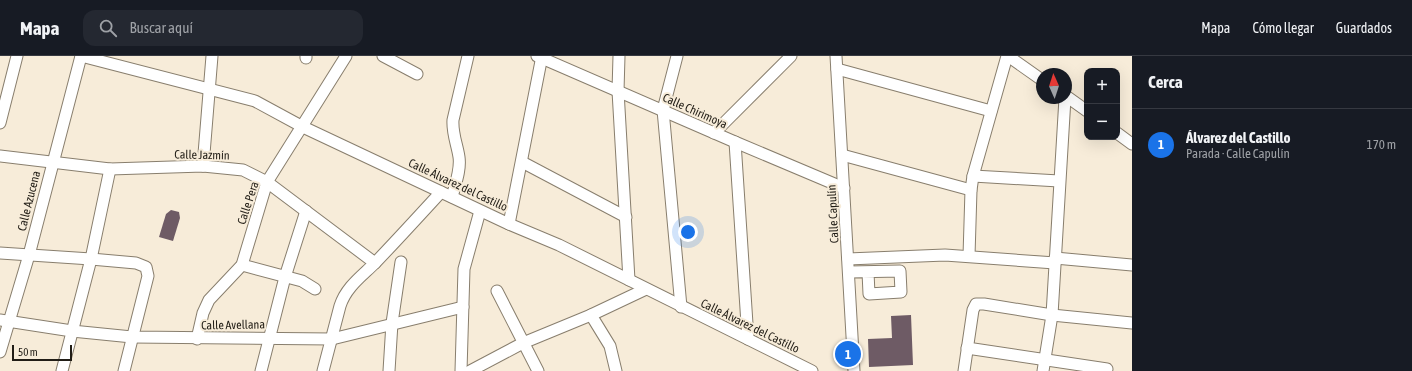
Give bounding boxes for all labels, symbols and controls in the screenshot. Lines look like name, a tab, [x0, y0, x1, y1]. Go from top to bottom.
search box	[83, 10, 363, 46]
text: Mapa	[20, 17, 59, 39]
icon: search	[97, 17, 119, 39]
text: Buscar aquí	[129, 19, 193, 36]
text: Mapa	[1201, 20, 1230, 36]
text: Cómo llegar	[1252, 20, 1314, 36]
text: Guardados	[1336, 20, 1392, 36]
north arrow	[1036, 68, 1072, 104]
map controls	[1084, 68, 1120, 140]
button: +	[1084, 68, 1120, 104]
text: Cerca	[1148, 72, 1183, 92]
street label: Calle Chirimoya	[661, 91, 729, 131]
button: −	[1084, 104, 1120, 140]
text: Álvarez del Castillo	[1186, 129, 1290, 146]
text: 1	[1158, 137, 1164, 152]
text: 170 m	[1367, 137, 1396, 152]
text: Parada · Calle Capulín	[1186, 146, 1290, 161]
street label: Calle Jazmín	[174, 148, 230, 162]
street label: Calle Álvarez del Castillo	[406, 156, 510, 214]
street label: Calle Azucena	[15, 169, 43, 233]
street label: Calle Pera	[234, 180, 262, 226]
street label: Calle Capulín	[824, 184, 842, 244]
your location	[678, 222, 698, 242]
street label: Calle Álvarez del Castillo	[698, 296, 802, 356]
street label: Calle Avellana	[201, 317, 265, 333]
pin: 1	[835, 339, 861, 369]
scale bar	[12, 343, 72, 362]
text: 50 m	[18, 346, 38, 358]

